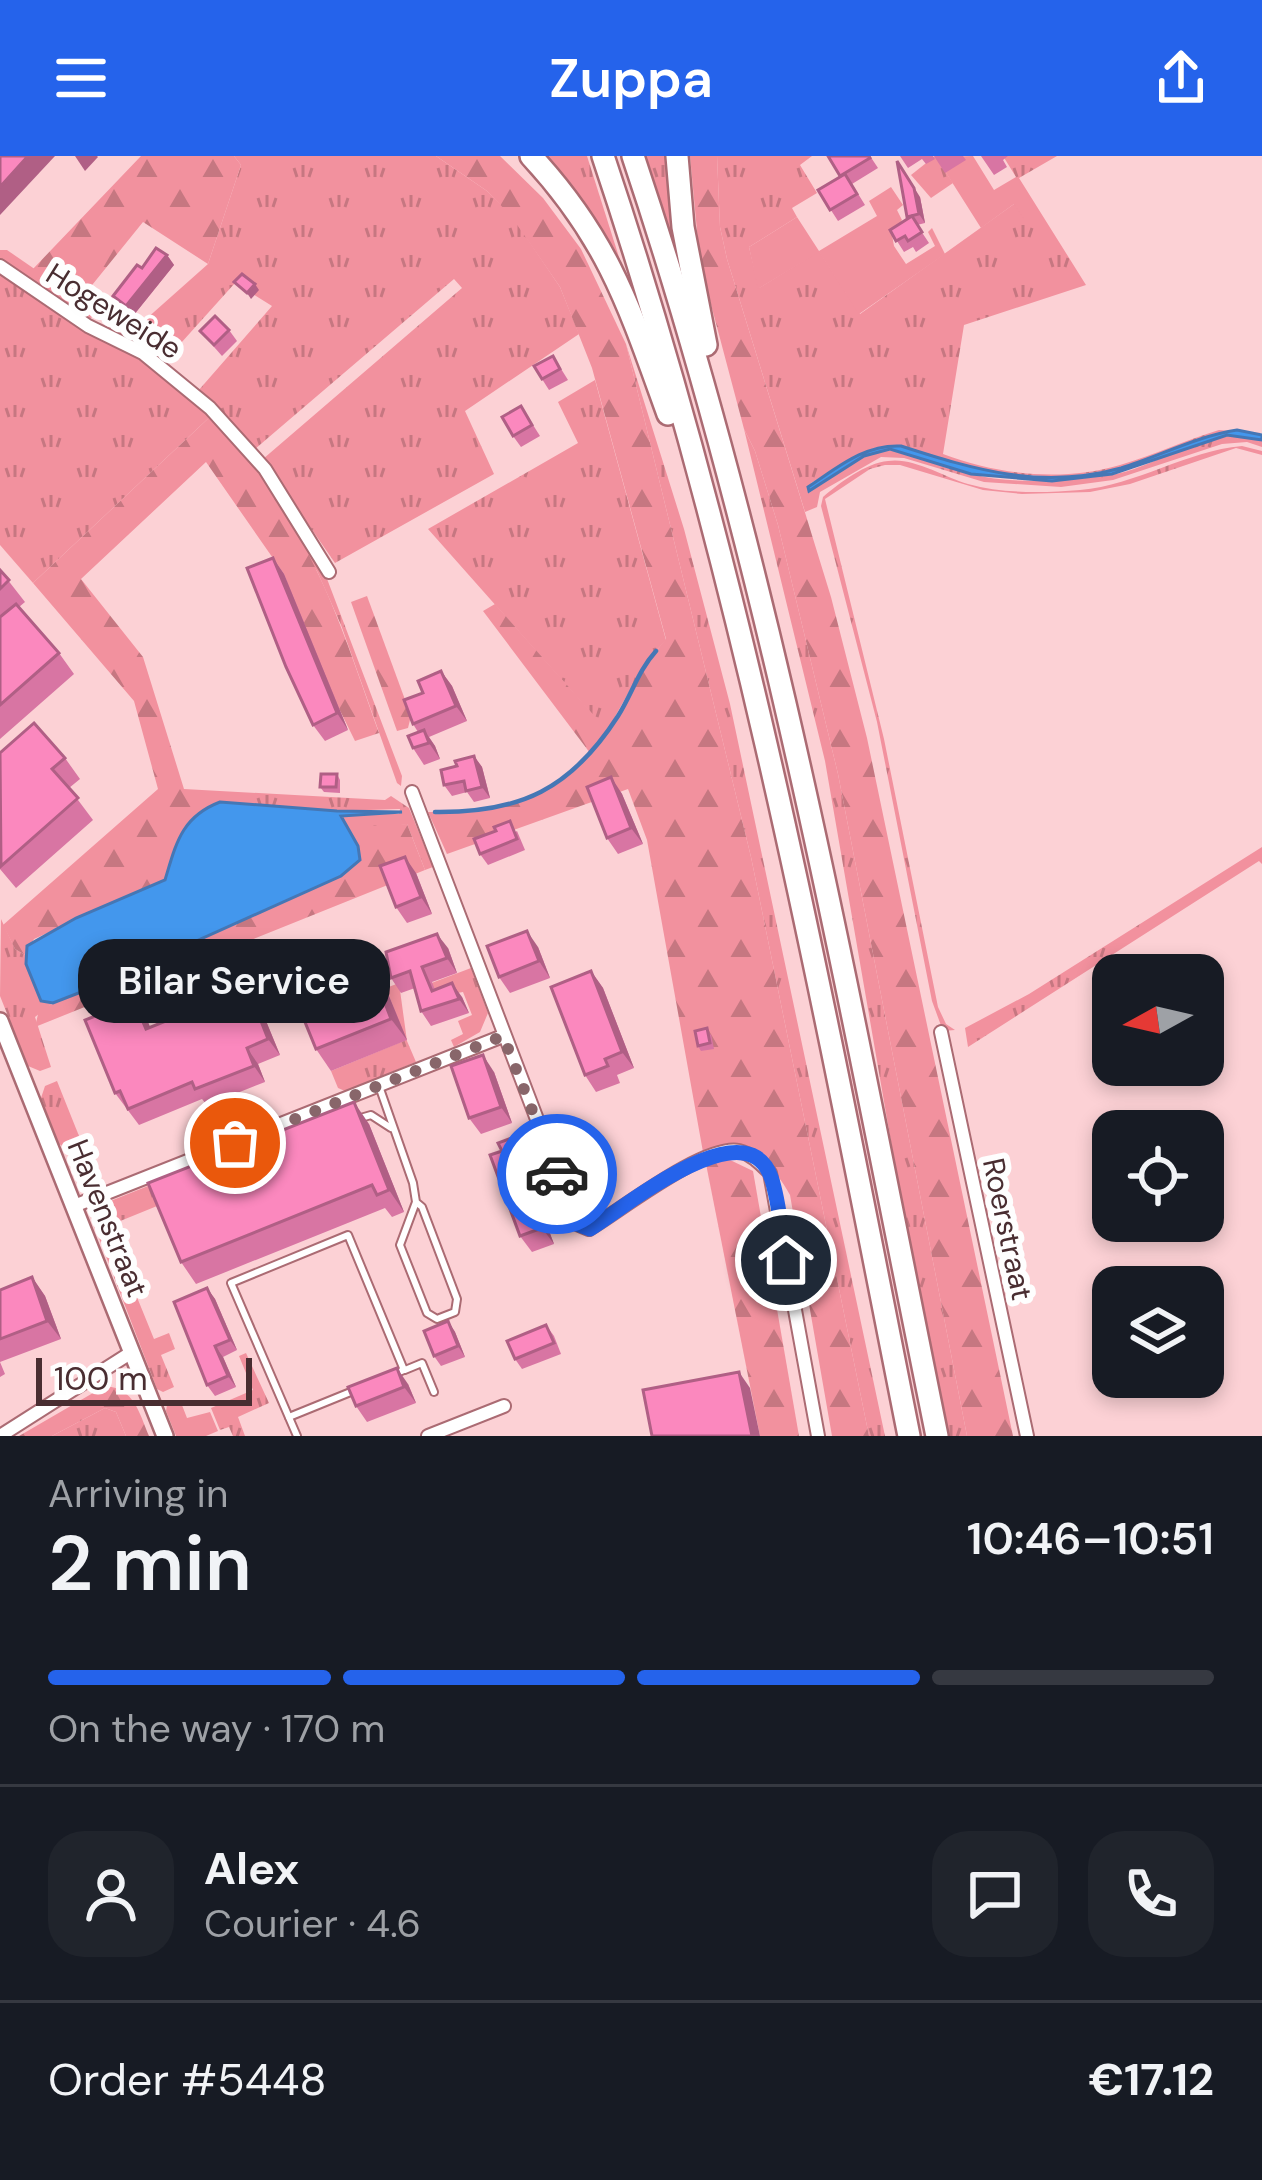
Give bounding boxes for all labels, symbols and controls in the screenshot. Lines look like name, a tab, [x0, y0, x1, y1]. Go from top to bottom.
text: Zuppa	[549, 43, 713, 114]
icon: menu	[48, 45, 114, 111]
icon: share	[1148, 45, 1214, 111]
street label: Hogeweide	[39, 254, 189, 368]
callout: Bilar Service	[79, 939, 391, 1023]
north arrow	[1092, 954, 1224, 1086]
map controls	[1092, 954, 1224, 1398]
text: Bilar Service	[118, 955, 350, 1006]
pin	[184, 1092, 286, 1194]
icon: bag	[202, 1110, 268, 1176]
button: locate	[1092, 1110, 1224, 1242]
courier	[497, 1114, 617, 1234]
street label: Havenstraat	[59, 1133, 157, 1303]
icon: car	[524, 1141, 590, 1207]
street label: Roerstraat	[974, 1154, 1042, 1304]
pin	[735, 1209, 837, 1311]
icon: home	[753, 1227, 819, 1293]
button: layers	[1092, 1266, 1224, 1398]
scale bar	[36, 1352, 252, 1405]
text: 100 m	[54, 1357, 148, 1400]
text: Arriving in	[48, 1468, 228, 1519]
text: 10:46–10:51	[967, 1509, 1214, 1568]
text: 2 min	[48, 1513, 252, 1614]
text: On the way · 170 m	[48, 1703, 385, 1754]
button: person	[48, 1831, 174, 1957]
button: chat	[932, 1831, 1058, 1957]
button: phone	[1088, 1831, 1214, 1957]
text: Alex	[204, 1839, 299, 1898]
text: Courier · 4.6	[204, 1898, 421, 1949]
text: Order #5448	[48, 2050, 327, 2109]
text: €17.12	[1088, 2050, 1214, 2109]

